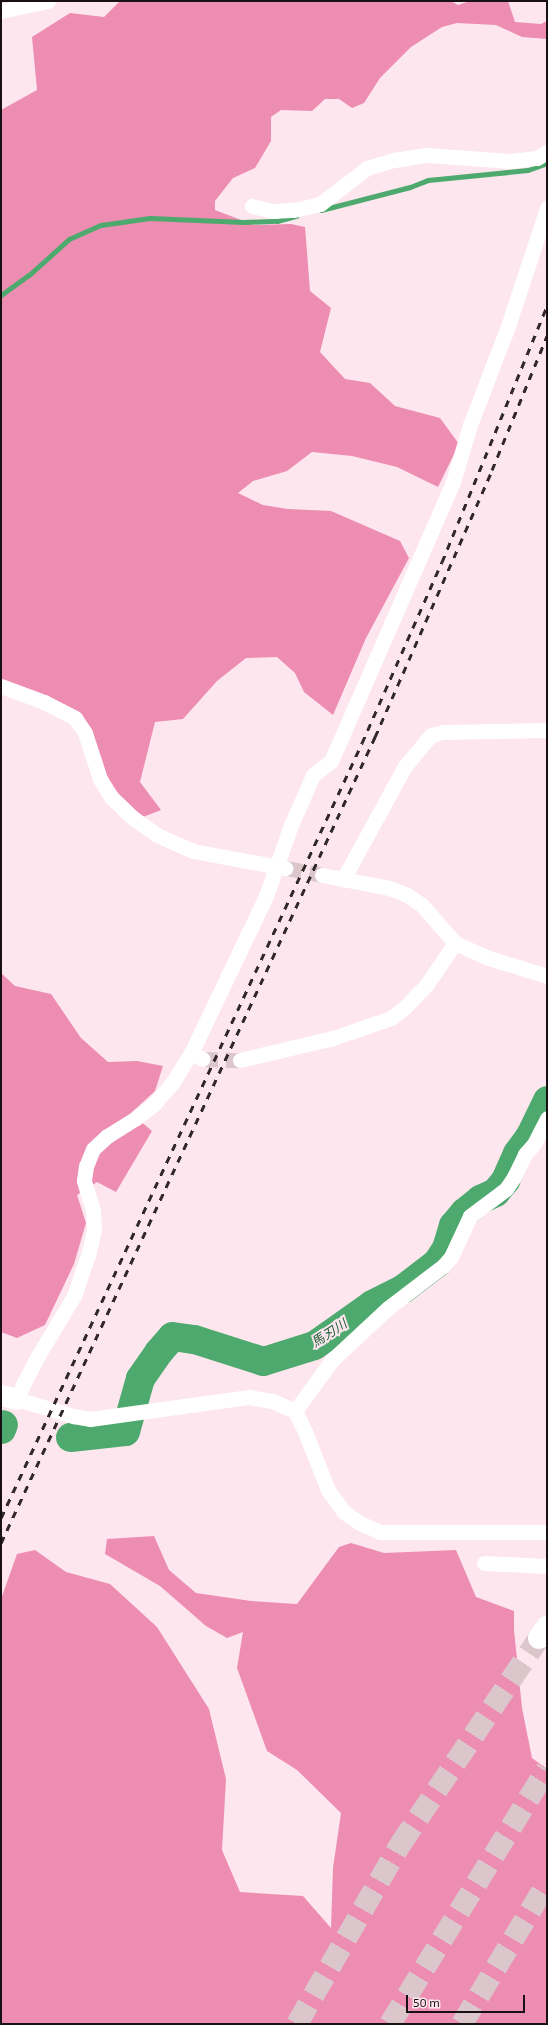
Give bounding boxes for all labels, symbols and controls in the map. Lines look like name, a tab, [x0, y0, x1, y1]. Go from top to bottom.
water label: 馬刃川	[308, 1316, 350, 1350]
scale bar	[408, 1987, 527, 2013]
text: 50 m	[413, 1995, 440, 2009]

